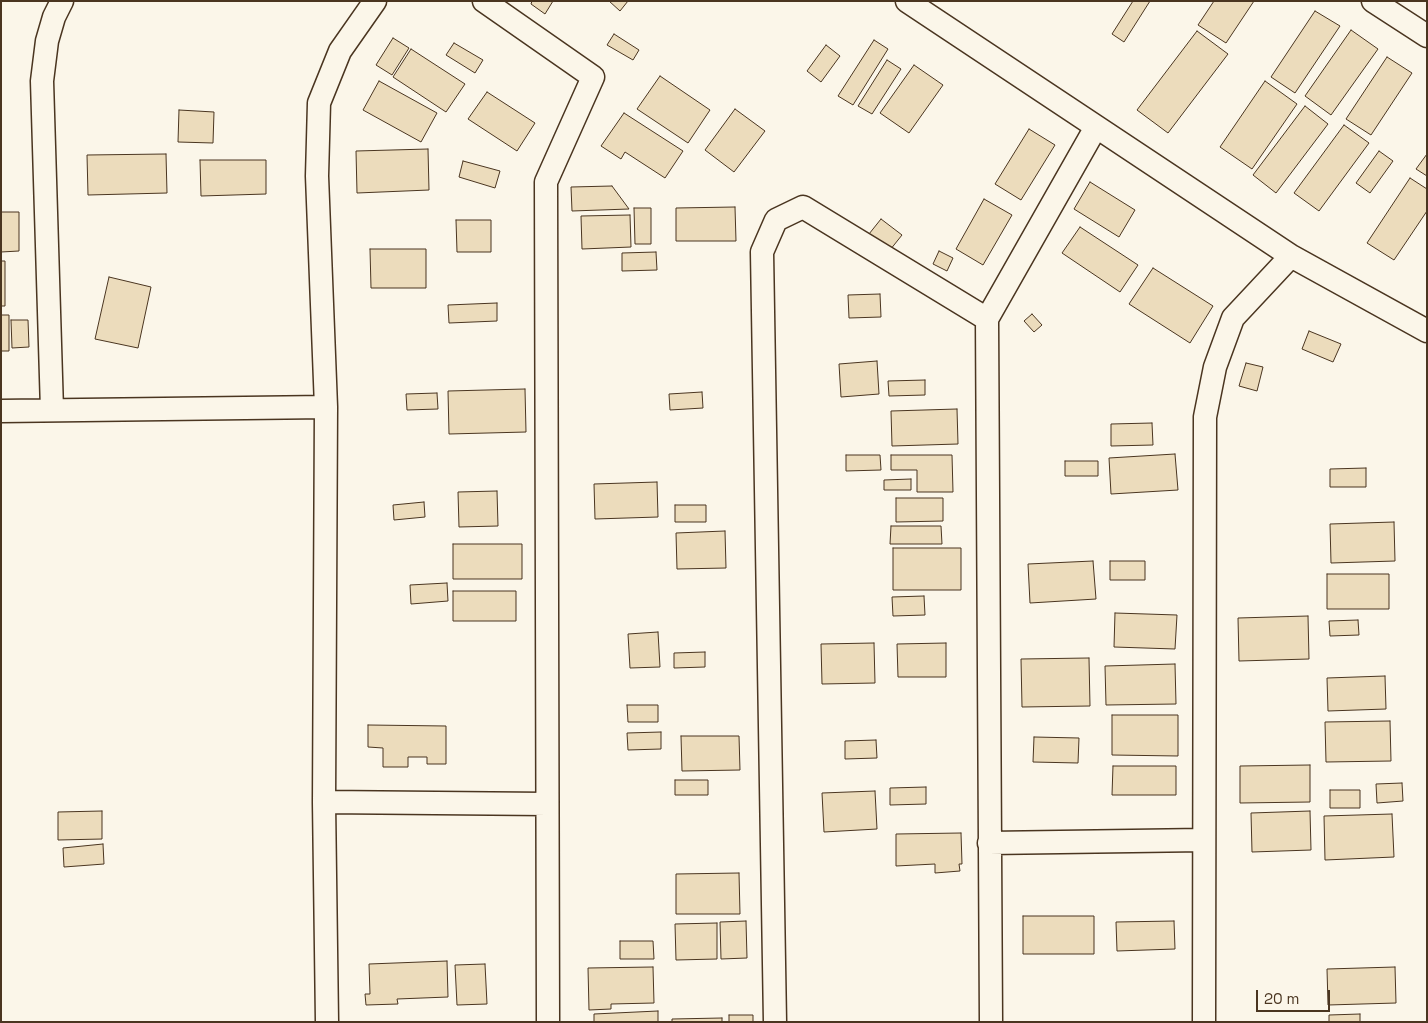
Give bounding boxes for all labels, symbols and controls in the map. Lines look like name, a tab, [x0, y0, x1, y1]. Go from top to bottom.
scale bar	[1258, 980, 1332, 1012]
text: 20 m	[1264, 989, 1299, 1008]

